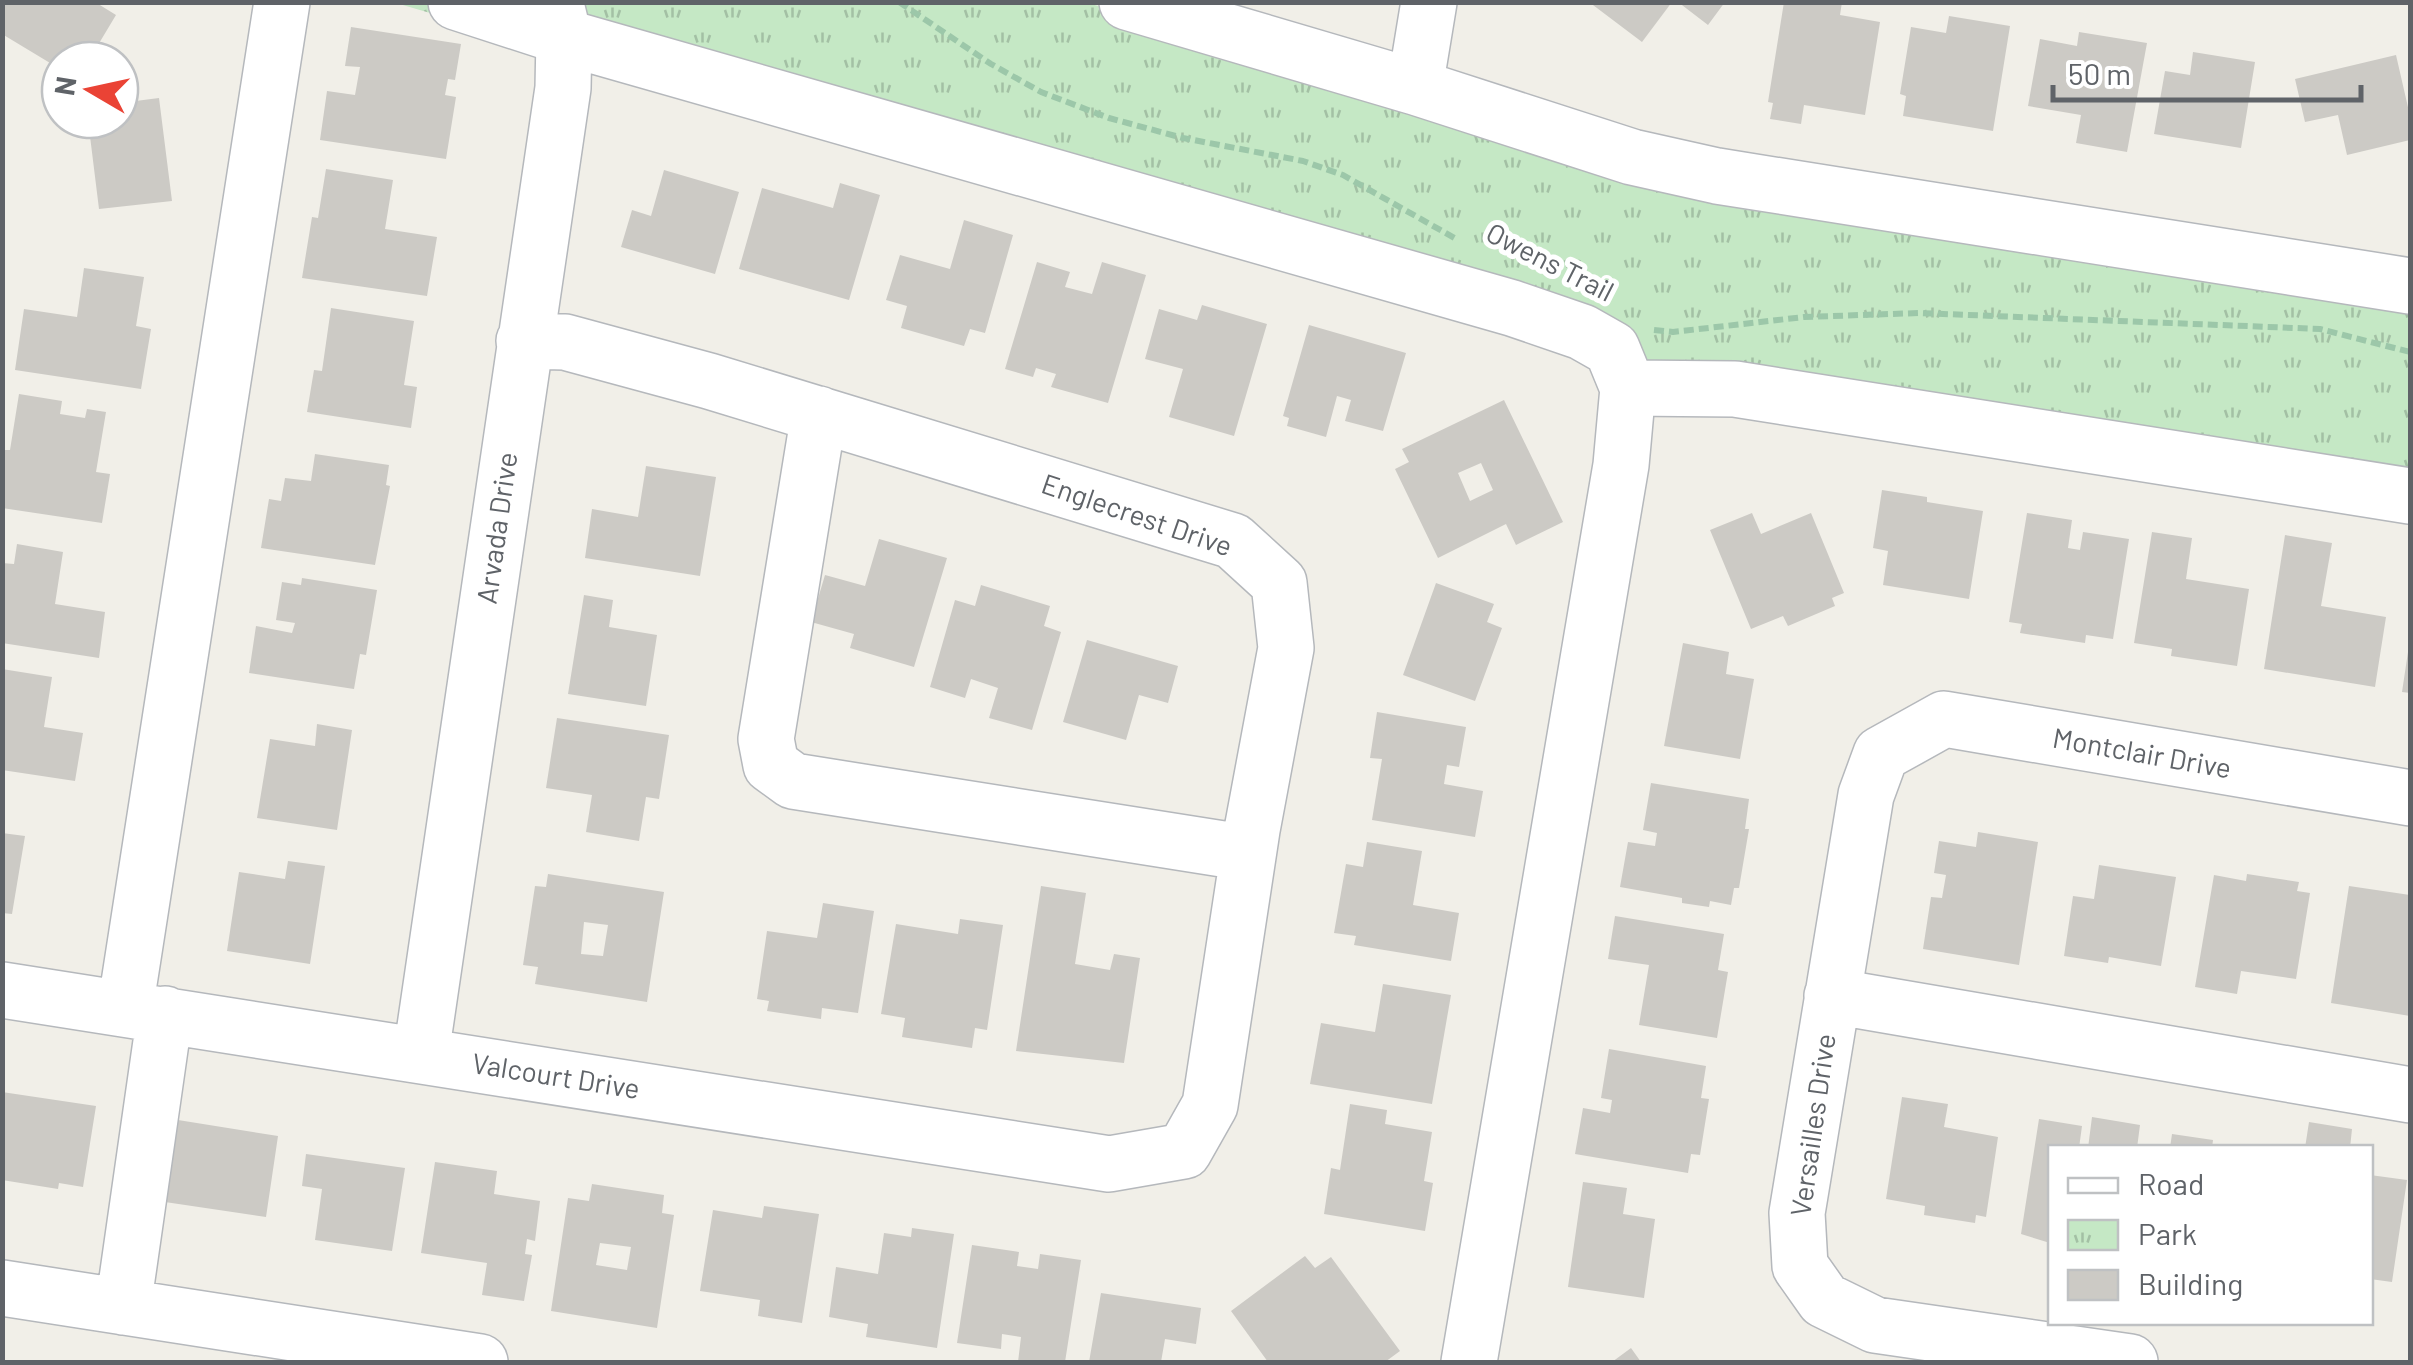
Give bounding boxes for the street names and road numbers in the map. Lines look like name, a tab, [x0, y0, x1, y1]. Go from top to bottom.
street label: Owens Trail	[1481, 214, 1620, 308]
street label: Arvada Drive	[469, 450, 523, 606]
street label: Englecrest Drive	[1038, 466, 1237, 563]
street label: Montclair Drive	[2050, 720, 2234, 784]
street label: Versailles Drive	[1782, 1031, 1842, 1218]
street label: Valcourt Drive	[470, 1045, 642, 1105]

